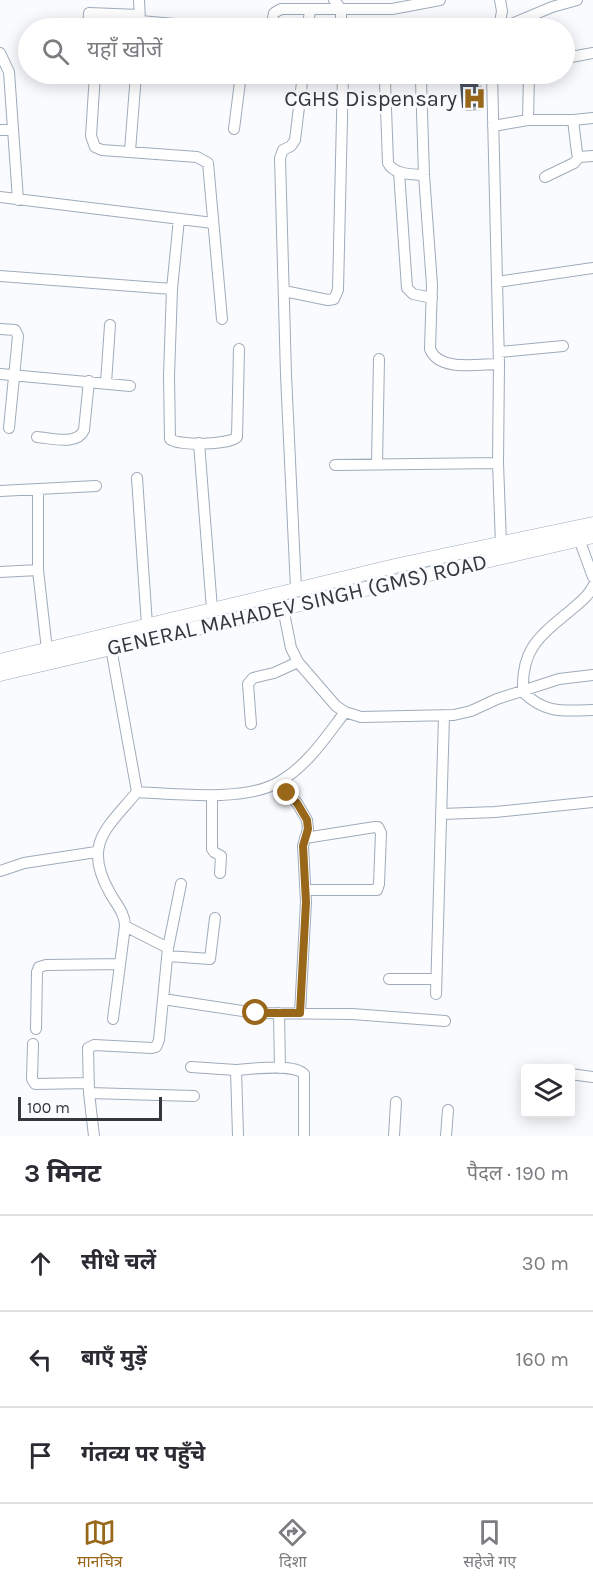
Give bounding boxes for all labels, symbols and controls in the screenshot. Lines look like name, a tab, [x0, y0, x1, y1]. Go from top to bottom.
search box	[18, 18, 575, 84]
icon: search	[39, 35, 72, 68]
text: यहाँ खोजें	[87, 37, 162, 63]
place label: CGHS Dispensary	[284, 86, 457, 112]
hospital icon: CGHS Dispensary	[462, 86, 488, 112]
street label: GENERAL MAHADEV SINGH (GMS) ROAD	[105, 549, 489, 661]
route end	[273, 779, 299, 805]
route start	[242, 999, 268, 1025]
map controls	[521, 1064, 575, 1118]
button: layers	[521, 1064, 575, 1118]
scale bar	[18, 1094, 162, 1122]
text: 100 m	[27, 1098, 70, 1117]
text: 3 मिनट	[24, 1158, 101, 1189]
text: पैदल · 190 m	[467, 1162, 569, 1185]
icon: ahead	[24, 1247, 57, 1280]
text: सीधे चलें	[81, 1249, 156, 1275]
text: 30 m	[522, 1252, 569, 1275]
icon: left	[24, 1343, 57, 1376]
text: बाएँ मुड़ें	[81, 1345, 147, 1371]
text: 160 m	[516, 1348, 569, 1371]
icon: arrive	[24, 1439, 57, 1472]
text: गंतव्य पर पहुँचे	[81, 1441, 205, 1467]
tab: मानचित्र	[77, 1516, 123, 1574]
tab: दिशा	[276, 1516, 309, 1574]
tab: सहेजे गए	[463, 1516, 516, 1574]

